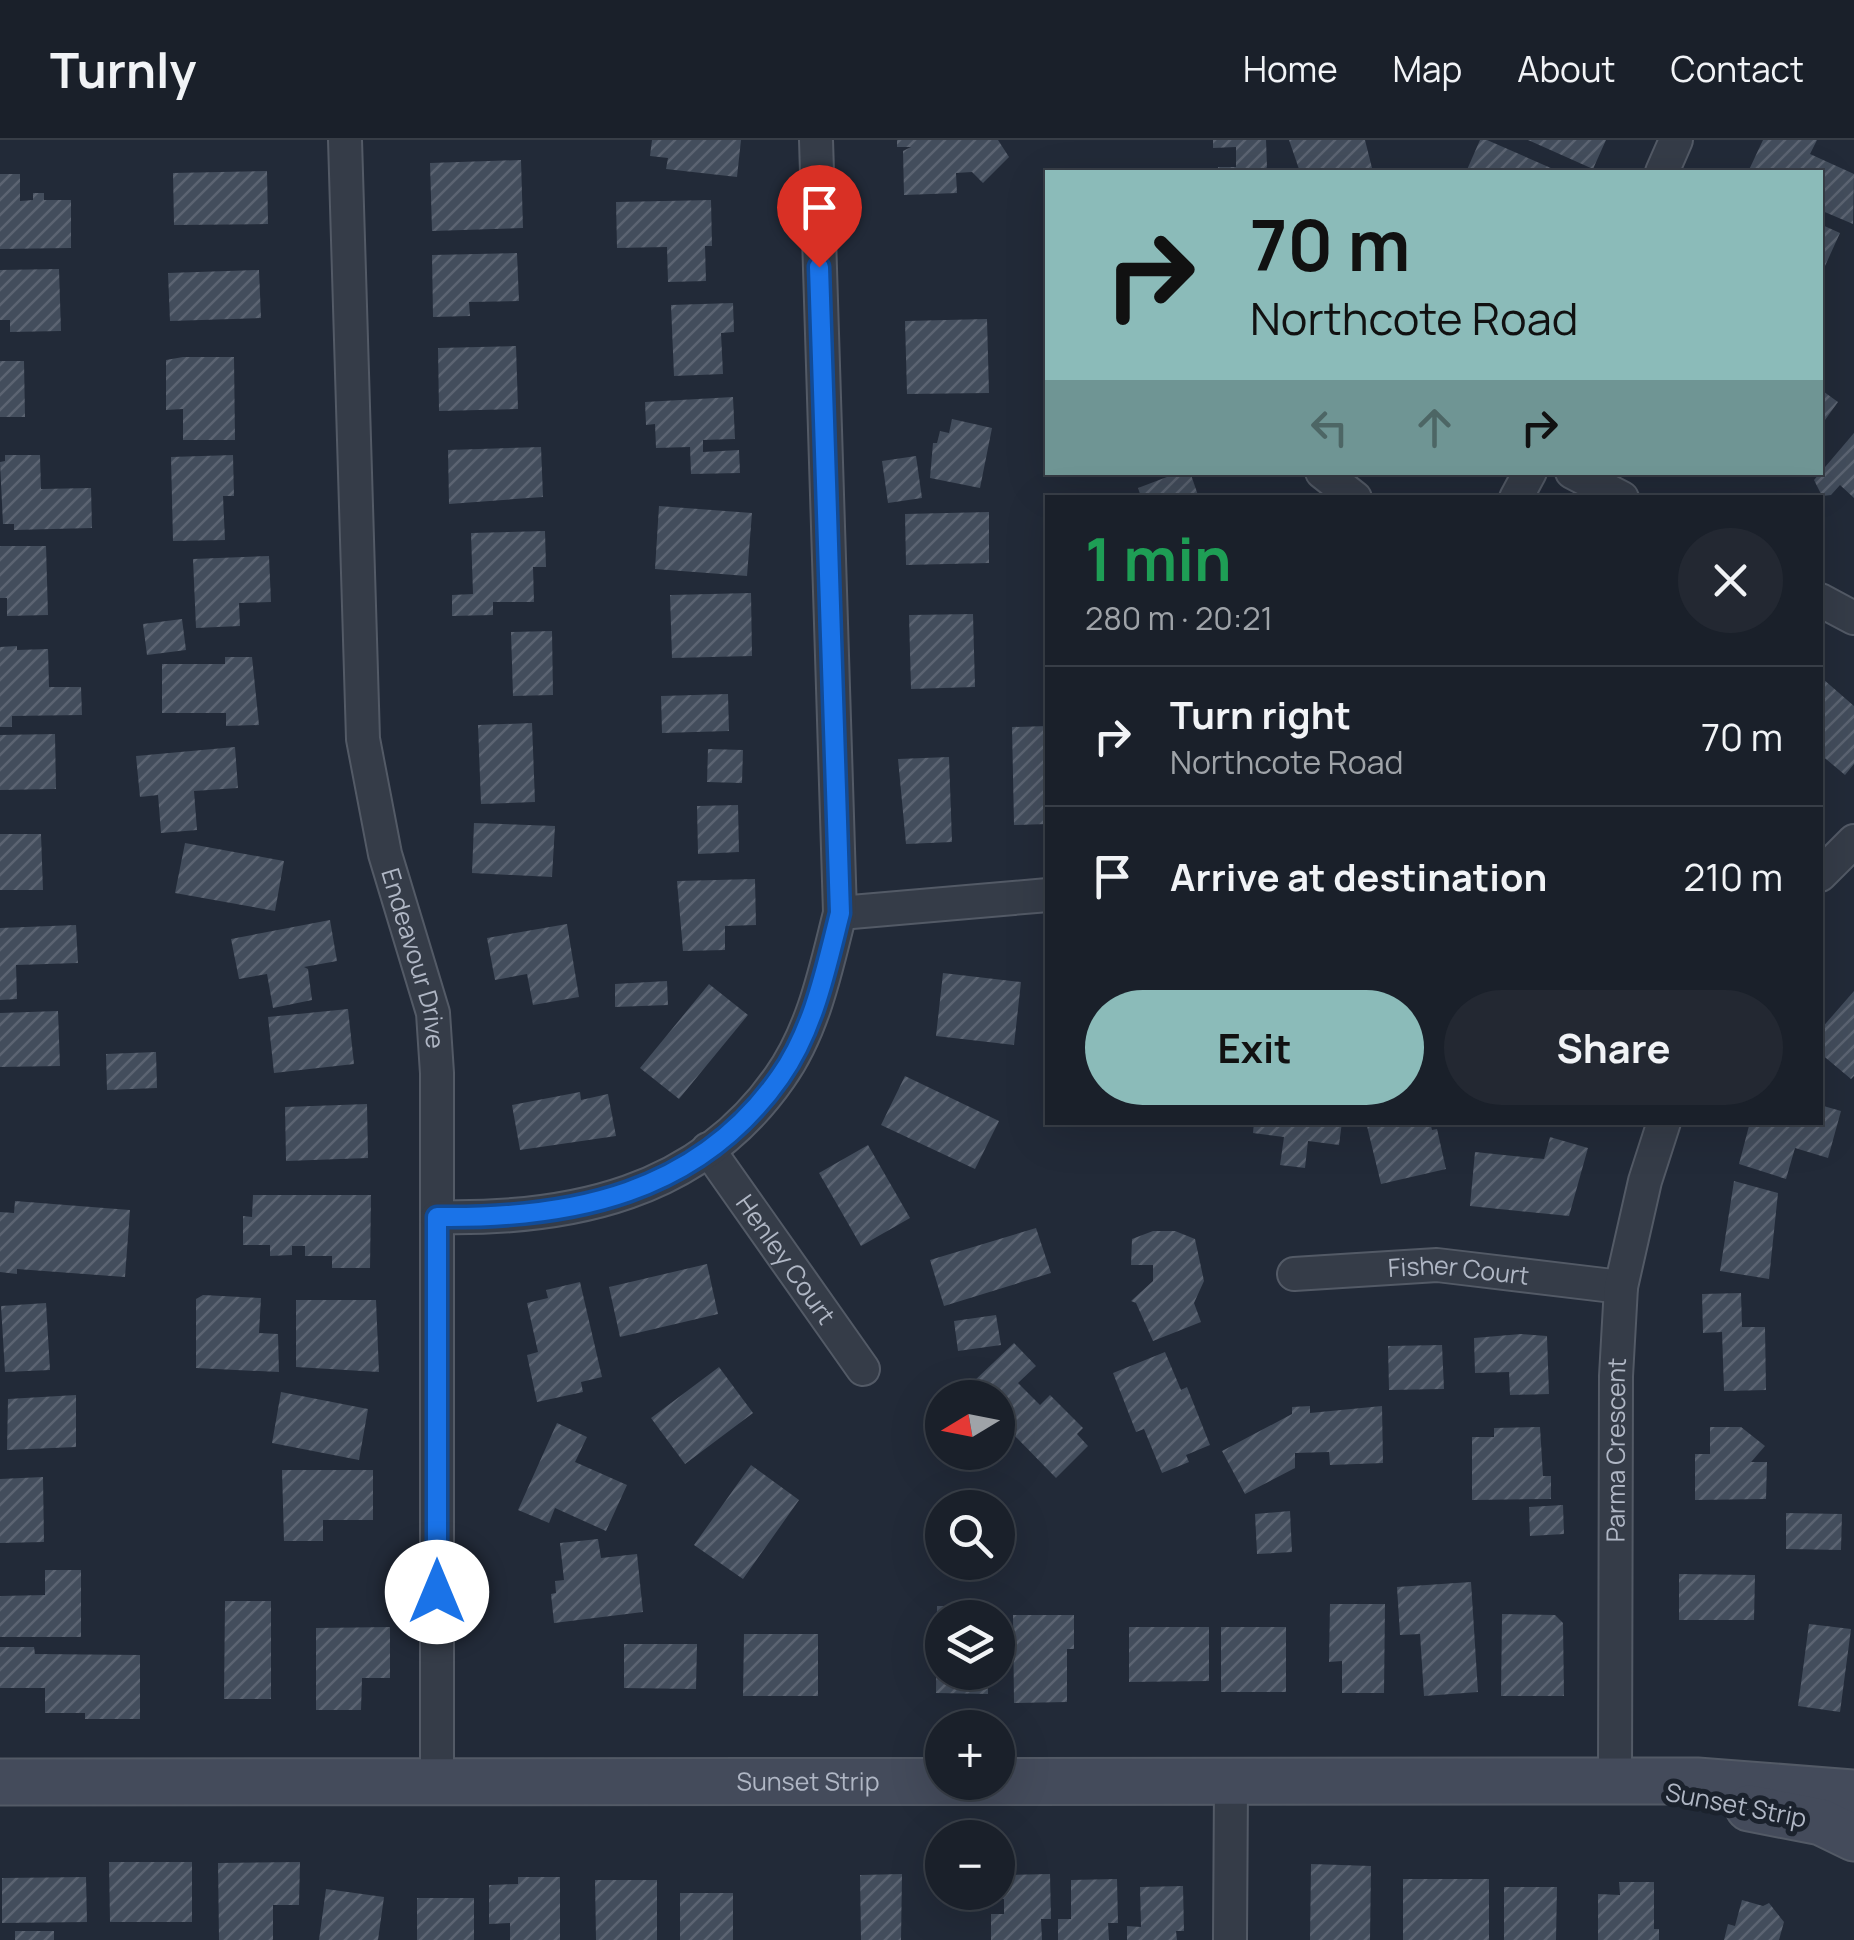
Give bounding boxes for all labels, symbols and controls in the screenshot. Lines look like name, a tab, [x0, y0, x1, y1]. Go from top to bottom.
text: Turnly	[50, 37, 196, 102]
text: Home	[1243, 45, 1338, 93]
text: Map	[1393, 45, 1462, 93]
text: About	[1517, 45, 1616, 93]
text: Contact	[1671, 45, 1804, 93]
pin	[777, 165, 862, 268]
icon: arrive	[792, 180, 847, 235]
text: 70 m	[1250, 196, 1410, 292]
icon: right	[1085, 210, 1215, 340]
text: Northcote Road	[1250, 287, 1578, 349]
icon: left	[1302, 400, 1357, 455]
icon: ahead	[1407, 400, 1462, 455]
icon: right	[1512, 400, 1567, 455]
text: 1 min	[1085, 517, 1232, 599]
button: close	[1678, 528, 1783, 633]
text: 280 m · 20:21	[1085, 596, 1273, 640]
text: Turn right	[1170, 688, 1351, 740]
icon: right	[1085, 709, 1140, 764]
text: 70 m	[1701, 710, 1783, 762]
text: Northcote Road	[1170, 740, 1403, 784]
icon: arrive	[1085, 849, 1140, 904]
text: Arrive at destination	[1170, 850, 1547, 902]
text: 210 m	[1684, 850, 1783, 902]
street label: Endeavour Drive	[373, 864, 453, 1050]
button: Exit	[1085, 990, 1424, 1105]
button: Share	[1444, 990, 1783, 1105]
street label: Henley Court	[728, 1187, 844, 1331]
street label: Fisher Court	[1387, 1247, 1531, 1293]
street label: Parma Crescent	[1598, 1357, 1634, 1542]
north arrow	[925, 1380, 1015, 1470]
map controls	[925, 1380, 1015, 1910]
button: search	[925, 1490, 1015, 1580]
position arrow	[385, 1540, 489, 1644]
button: layers	[925, 1600, 1015, 1690]
button: +	[925, 1710, 1015, 1800]
street label: Sunset Strip	[736, 1763, 880, 1799]
street label: Sunset Strip	[1663, 1774, 1810, 1835]
button: −	[925, 1820, 1015, 1910]

